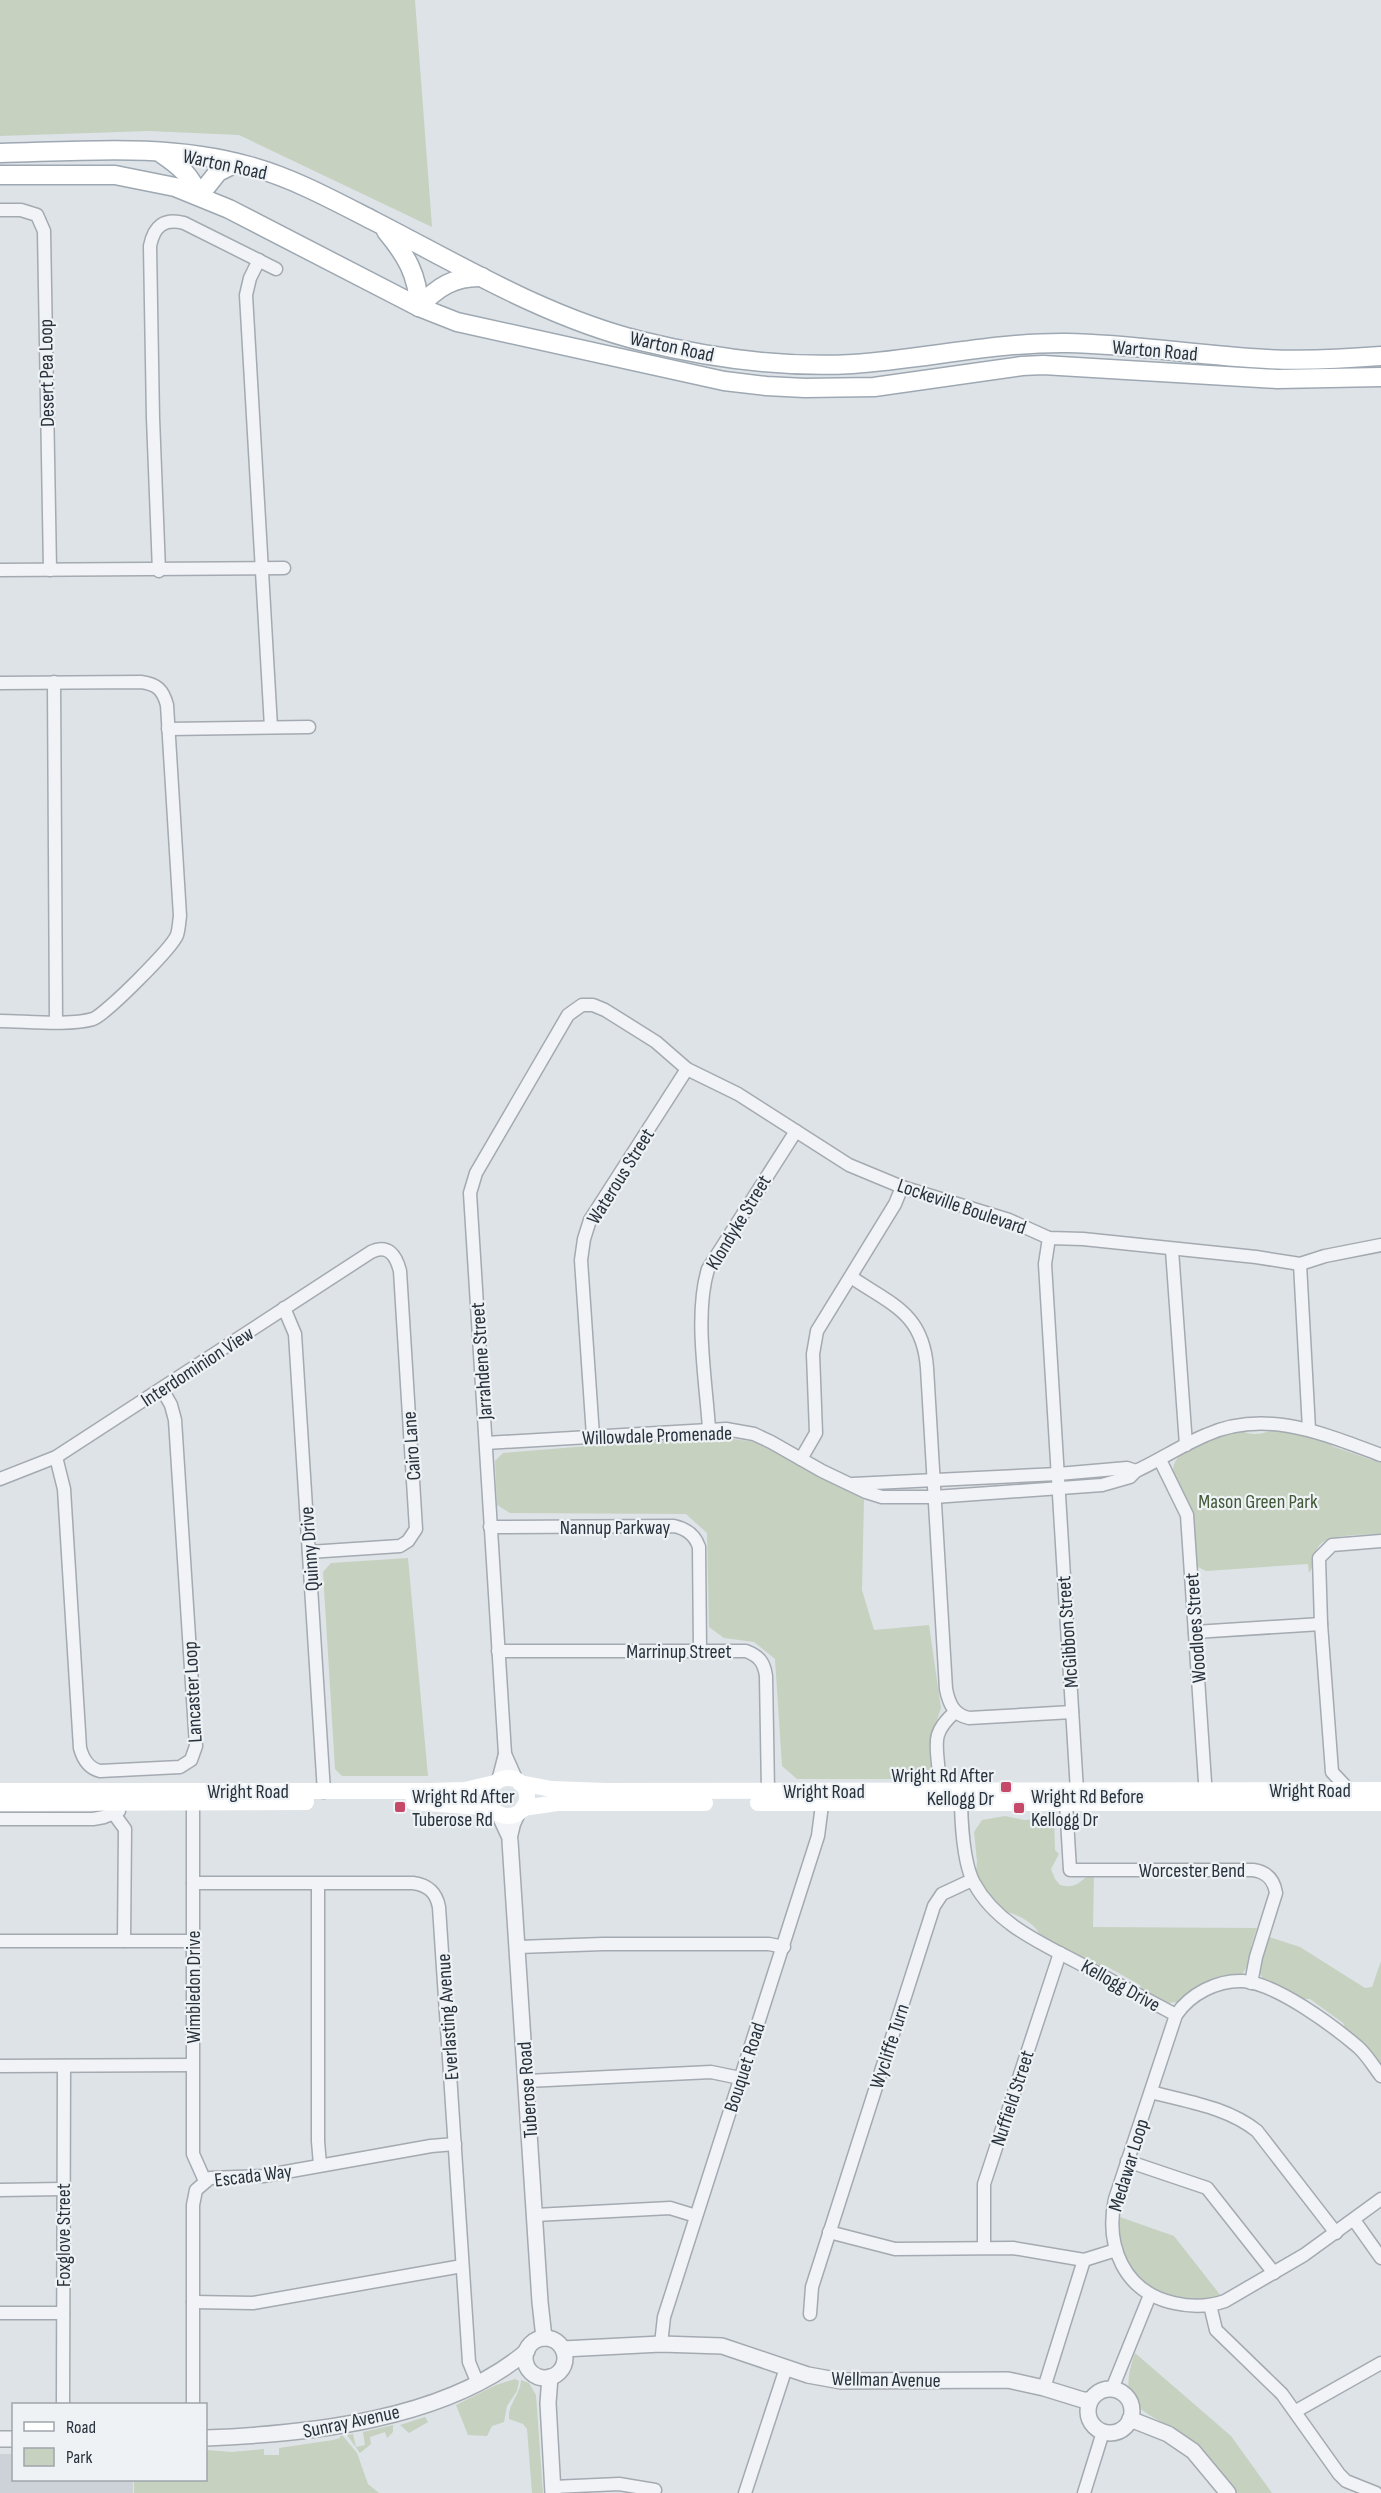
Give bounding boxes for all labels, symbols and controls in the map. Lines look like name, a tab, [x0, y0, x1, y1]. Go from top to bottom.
street label: Warton Road	[180, 144, 269, 186]
street label: Desert Pea Loop	[34, 319, 60, 427]
street label: Warton Road	[627, 326, 716, 368]
street label: Warton Road	[1111, 335, 1199, 367]
street label: Waterous Street	[582, 1124, 660, 1229]
street label: Klondyke Street	[701, 1171, 777, 1274]
street label: Lockeville Boulevard	[894, 1174, 1029, 1240]
street label: Jarrahdene Street	[466, 1301, 498, 1421]
street label: Interdominion View	[137, 1321, 258, 1412]
street label: Cairo Lane	[398, 1410, 426, 1481]
street label: Willowdale Promenade	[582, 1421, 733, 1451]
park label: Mason Green Park	[1198, 1490, 1318, 1514]
street label: Quinny Drive	[295, 1506, 325, 1592]
street label: Nannup Parkway	[560, 1516, 670, 1540]
street label: Woodloes Street	[1180, 1572, 1212, 1684]
street label: McGibbon Street	[1052, 1575, 1084, 1689]
street label: Marrinup Street	[626, 1640, 732, 1664]
street label: Lancaster Loop	[178, 1641, 208, 1743]
place label: Wright Rd After Kellogg Dr	[891, 1764, 994, 1811]
street label: Wright Road	[1269, 1779, 1351, 1803]
street label: Wright Road	[207, 1780, 289, 1804]
street label: Wright Road	[783, 1780, 865, 1804]
marker: Wright Rd After Kellogg Dr	[999, 1780, 1013, 1794]
place label: Wright Rd After Tuberose Rd	[412, 1785, 515, 1832]
place label: Wright Rd Before Kellogg Dr	[1031, 1785, 1144, 1832]
marker: Wright Rd After Tuberose Rd	[393, 1800, 407, 1814]
marker: Wright Rd Before Kellogg Dr	[1012, 1801, 1026, 1815]
street label: Worcester Bend	[1139, 1859, 1245, 1883]
street label: Wimbledon Drive	[182, 1931, 206, 2043]
street label: Everlasting Avenue	[432, 1953, 464, 2081]
street label: Kellogg Drive	[1077, 1954, 1164, 2017]
street label: Wycliffe Turn	[865, 2001, 915, 2092]
street label: Bouquet Road	[719, 2019, 771, 2115]
street label: Tuberose Road	[513, 2041, 543, 2139]
street label: Nuffield Street	[986, 2047, 1040, 2149]
street label: Medawar Loop	[1104, 2116, 1154, 2214]
street label: Escada Way	[213, 2159, 293, 2193]
street label: Foxglove Street	[52, 2183, 76, 2287]
street label: Wellman Avenue	[831, 2367, 941, 2393]
street label: Sunray Avenue	[301, 2400, 402, 2444]
legend	[12, 2403, 207, 2481]
text: Road	[66, 2417, 96, 2438]
text: Park	[66, 2447, 92, 2468]

